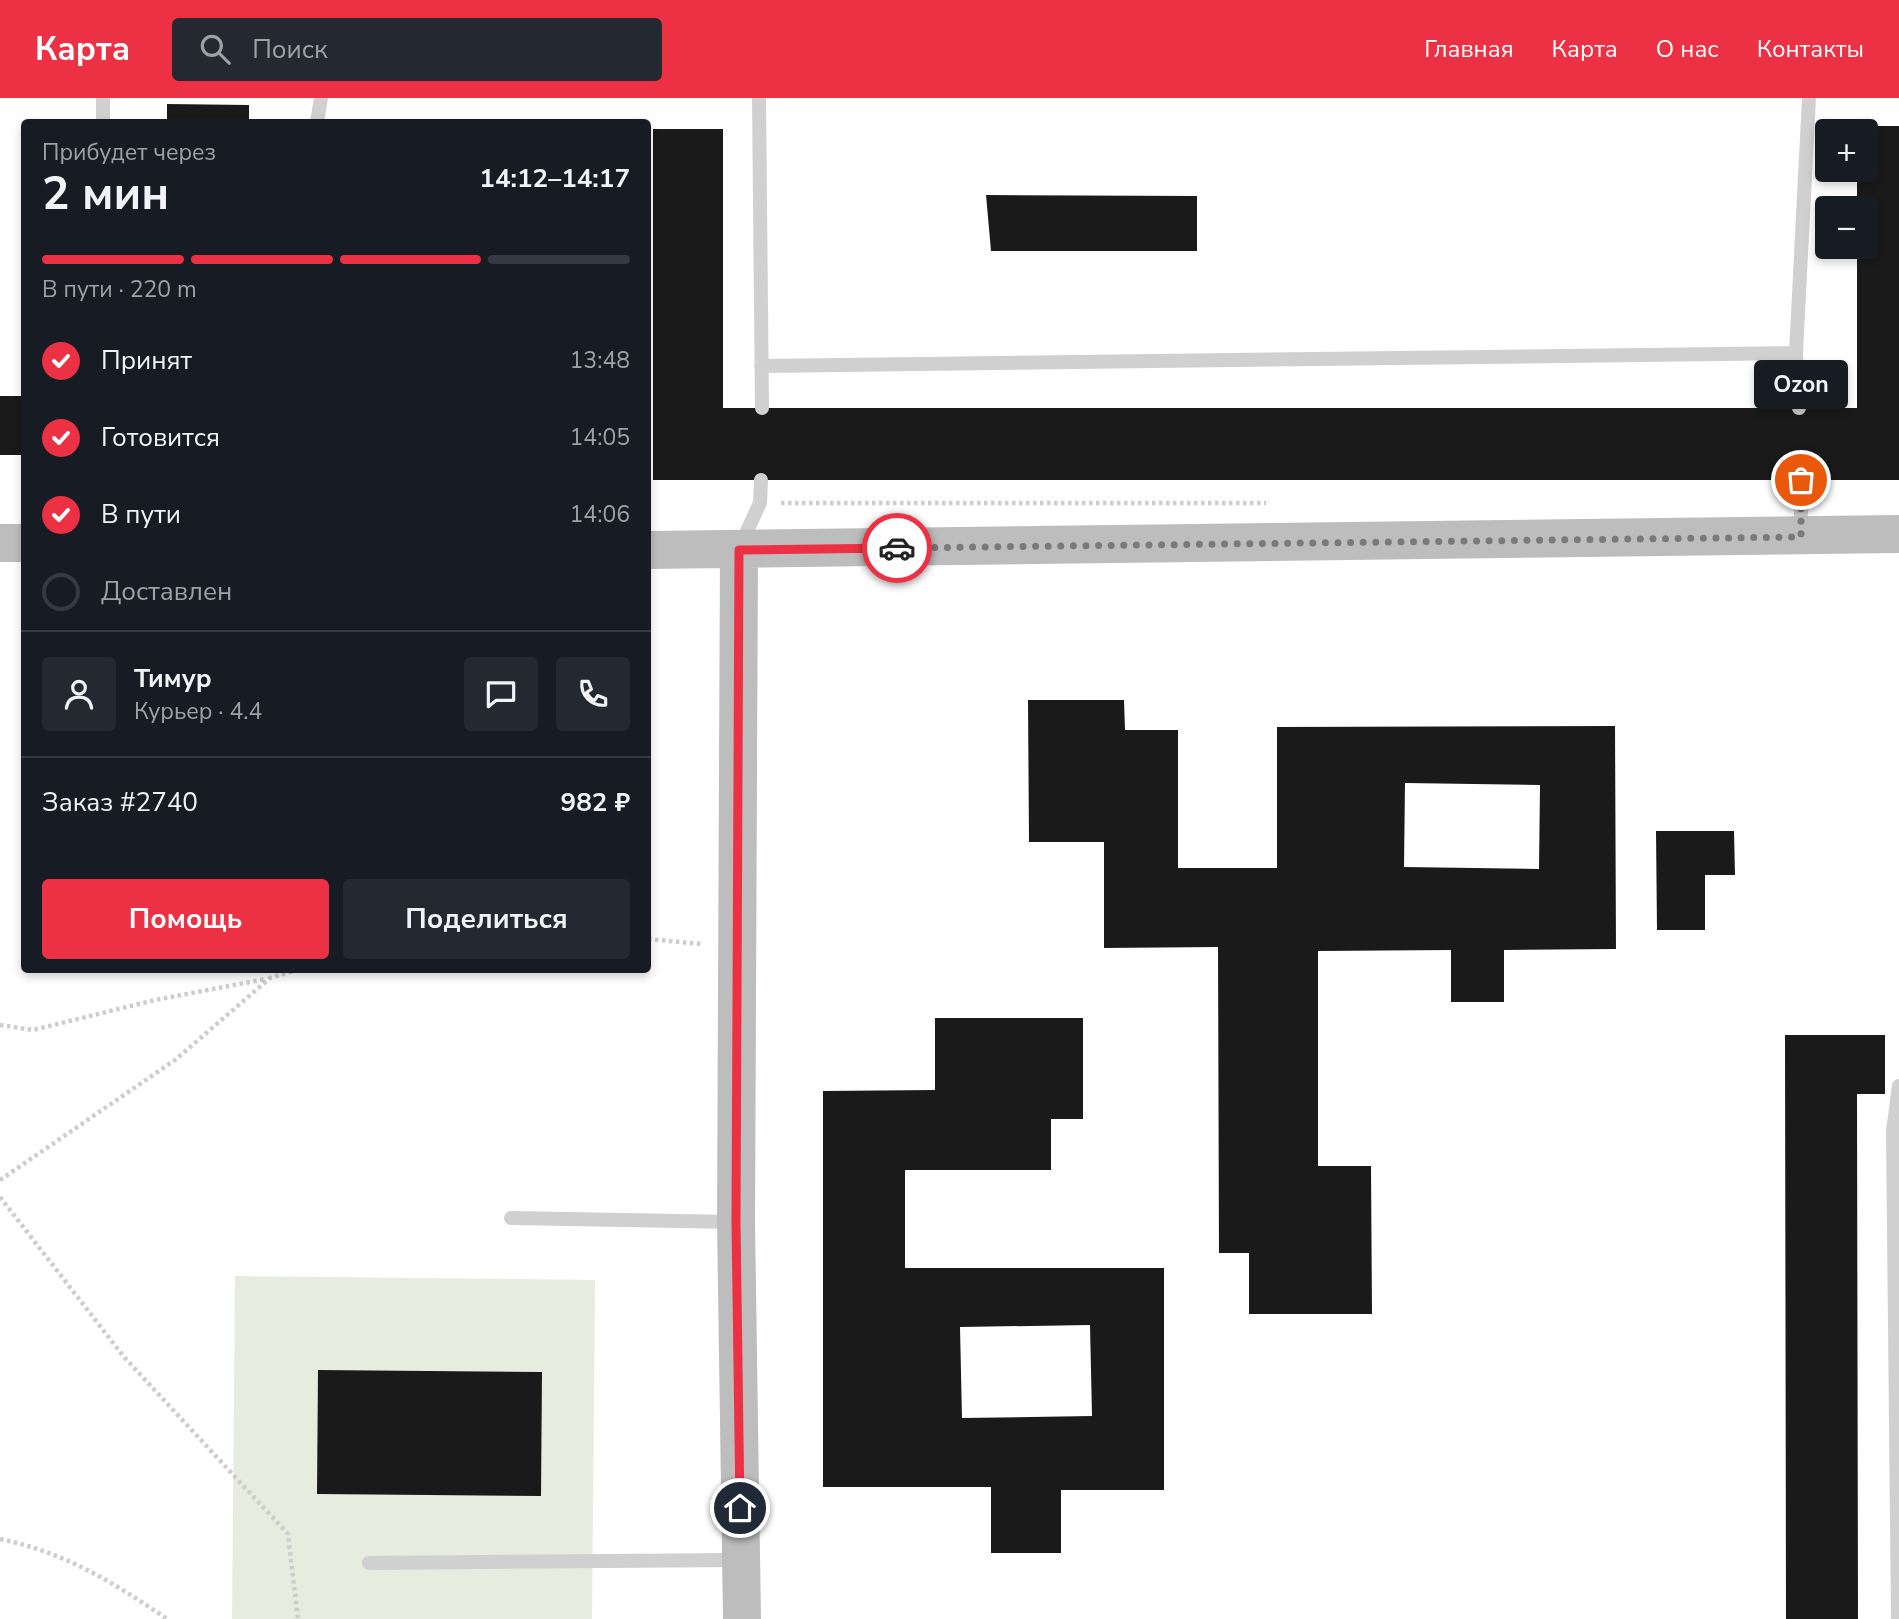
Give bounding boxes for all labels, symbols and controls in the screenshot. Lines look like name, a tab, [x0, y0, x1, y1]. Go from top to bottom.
search box	[172, 18, 662, 81]
text: Карта	[35, 27, 130, 72]
icon: search	[196, 30, 234, 68]
text: Поиск	[252, 32, 328, 67]
text: Главная	[1424, 33, 1514, 65]
text: Карта	[1552, 33, 1618, 65]
text: О нас	[1656, 33, 1719, 65]
text: Контакты	[1757, 33, 1864, 65]
map controls	[1815, 119, 1878, 259]
button: +	[1815, 119, 1878, 182]
text: Прибудет через	[42, 137, 216, 168]
text: 14:12–14:17	[479, 161, 630, 196]
text: 2 мин	[42, 162, 169, 225]
button: −	[1815, 196, 1878, 259]
text: В пути · 220 m	[42, 274, 197, 305]
icon: check	[42, 342, 80, 380]
text: Принят	[101, 343, 192, 378]
text: 13:48	[570, 345, 630, 376]
callout: Ozon	[1754, 361, 1848, 410]
text: Ozon	[1773, 369, 1829, 400]
icon: check	[42, 419, 80, 457]
text: Готовится	[101, 420, 220, 455]
text: 14:05	[570, 422, 630, 453]
pin	[1771, 450, 1831, 510]
icon: bag	[1782, 461, 1820, 499]
icon: check	[42, 496, 80, 534]
text: В пути	[101, 497, 181, 532]
text: 14:06	[570, 499, 630, 530]
courier	[862, 513, 932, 583]
icon: car	[878, 529, 916, 567]
text: Доставлен	[101, 574, 232, 609]
button: person	[42, 657, 116, 731]
button: chat	[464, 657, 538, 731]
button: phone	[556, 657, 630, 731]
text: Тимур	[134, 661, 212, 696]
text: Курьер · 4.4	[134, 696, 262, 727]
text: Заказ #2740	[42, 785, 198, 820]
text: 982 ₽	[561, 785, 630, 820]
button: Помощь	[42, 879, 329, 959]
button: Поделиться	[343, 879, 630, 959]
pin	[710, 1478, 770, 1538]
icon: home	[721, 1489, 759, 1527]

